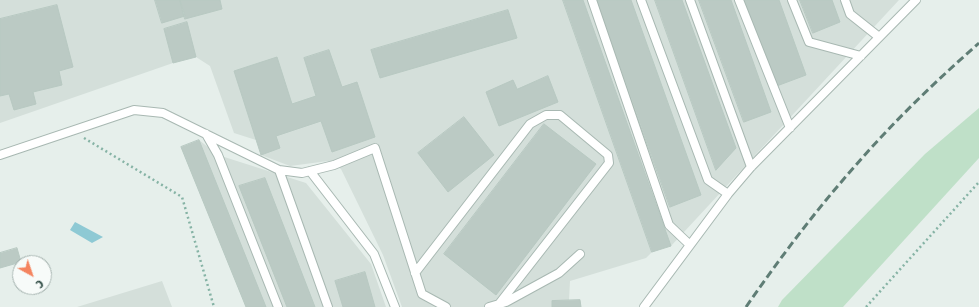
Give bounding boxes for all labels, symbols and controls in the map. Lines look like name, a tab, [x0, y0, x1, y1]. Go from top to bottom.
north arrow	[12, 255, 52, 295]
text: С	[33, 277, 46, 291]

